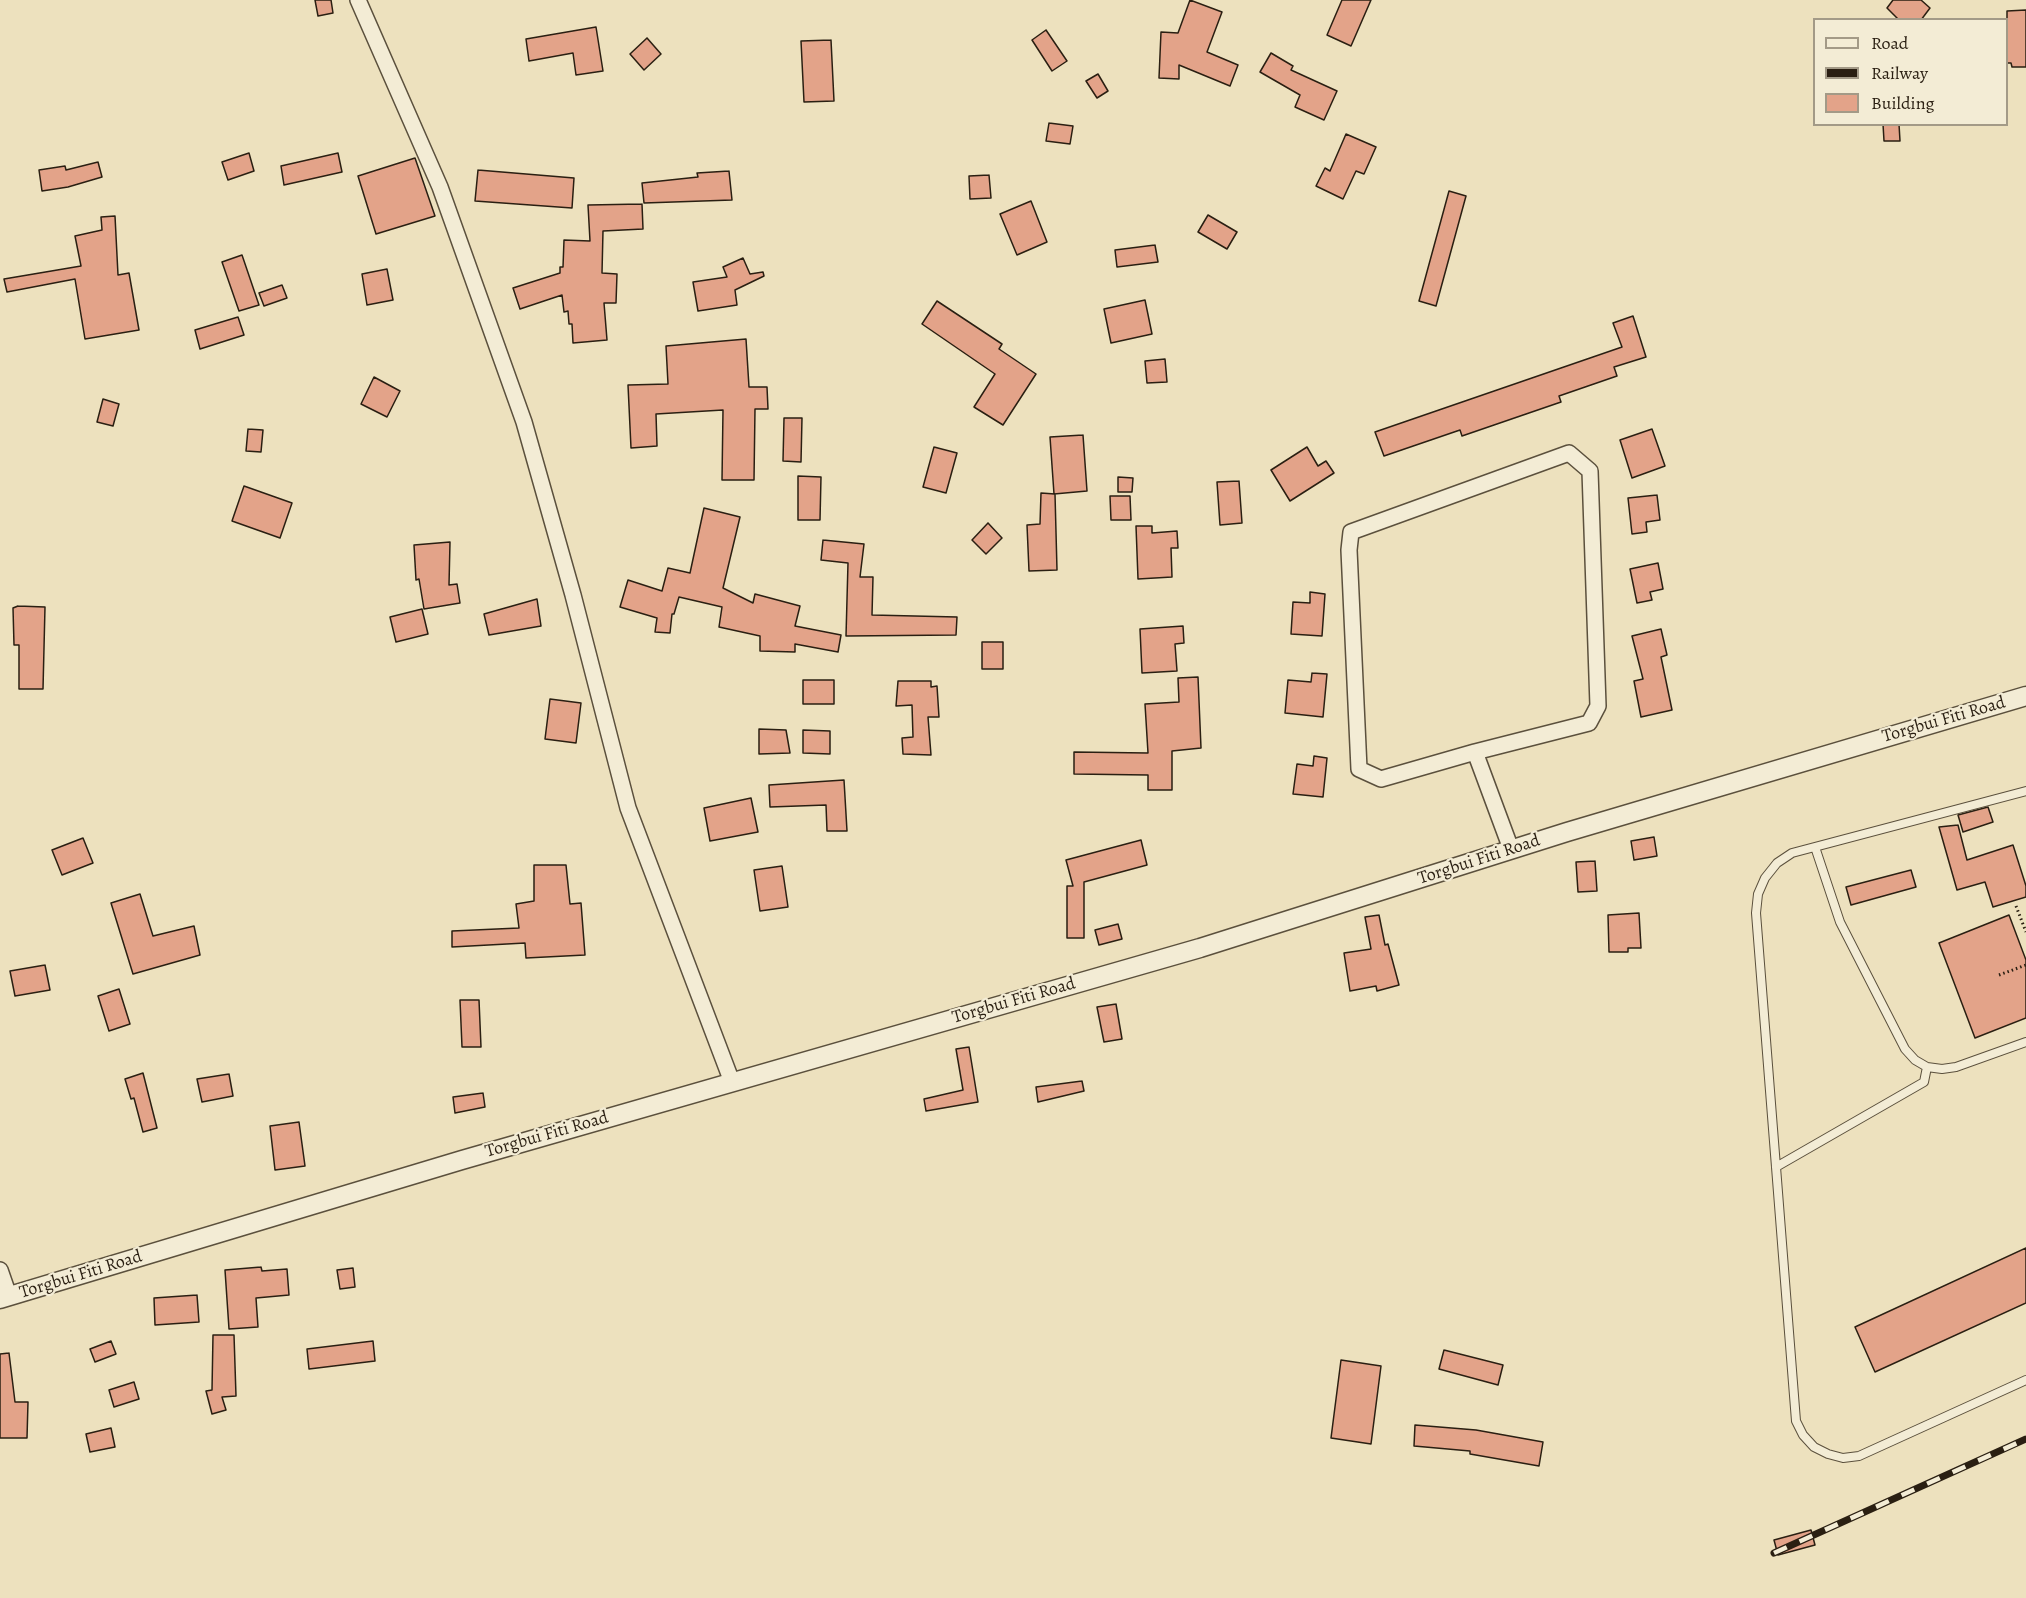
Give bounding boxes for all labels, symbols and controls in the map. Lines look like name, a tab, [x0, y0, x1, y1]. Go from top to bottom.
legend	[1813, 18, 2008, 126]
text: Road	[1871, 31, 1908, 55]
text: Railway	[1871, 61, 1928, 85]
text: Building	[1871, 91, 1935, 115]
street label: Torgbui Fiti Road	[1880, 692, 2008, 748]
street label: Torgbui Fiti Road	[1415, 830, 1543, 890]
street label: Torgbui Fiti Road	[950, 973, 1078, 1029]
street label: Torgbui Fiti Road	[483, 1107, 611, 1163]
street label: Torgbui Fiti Road	[17, 1246, 145, 1304]

